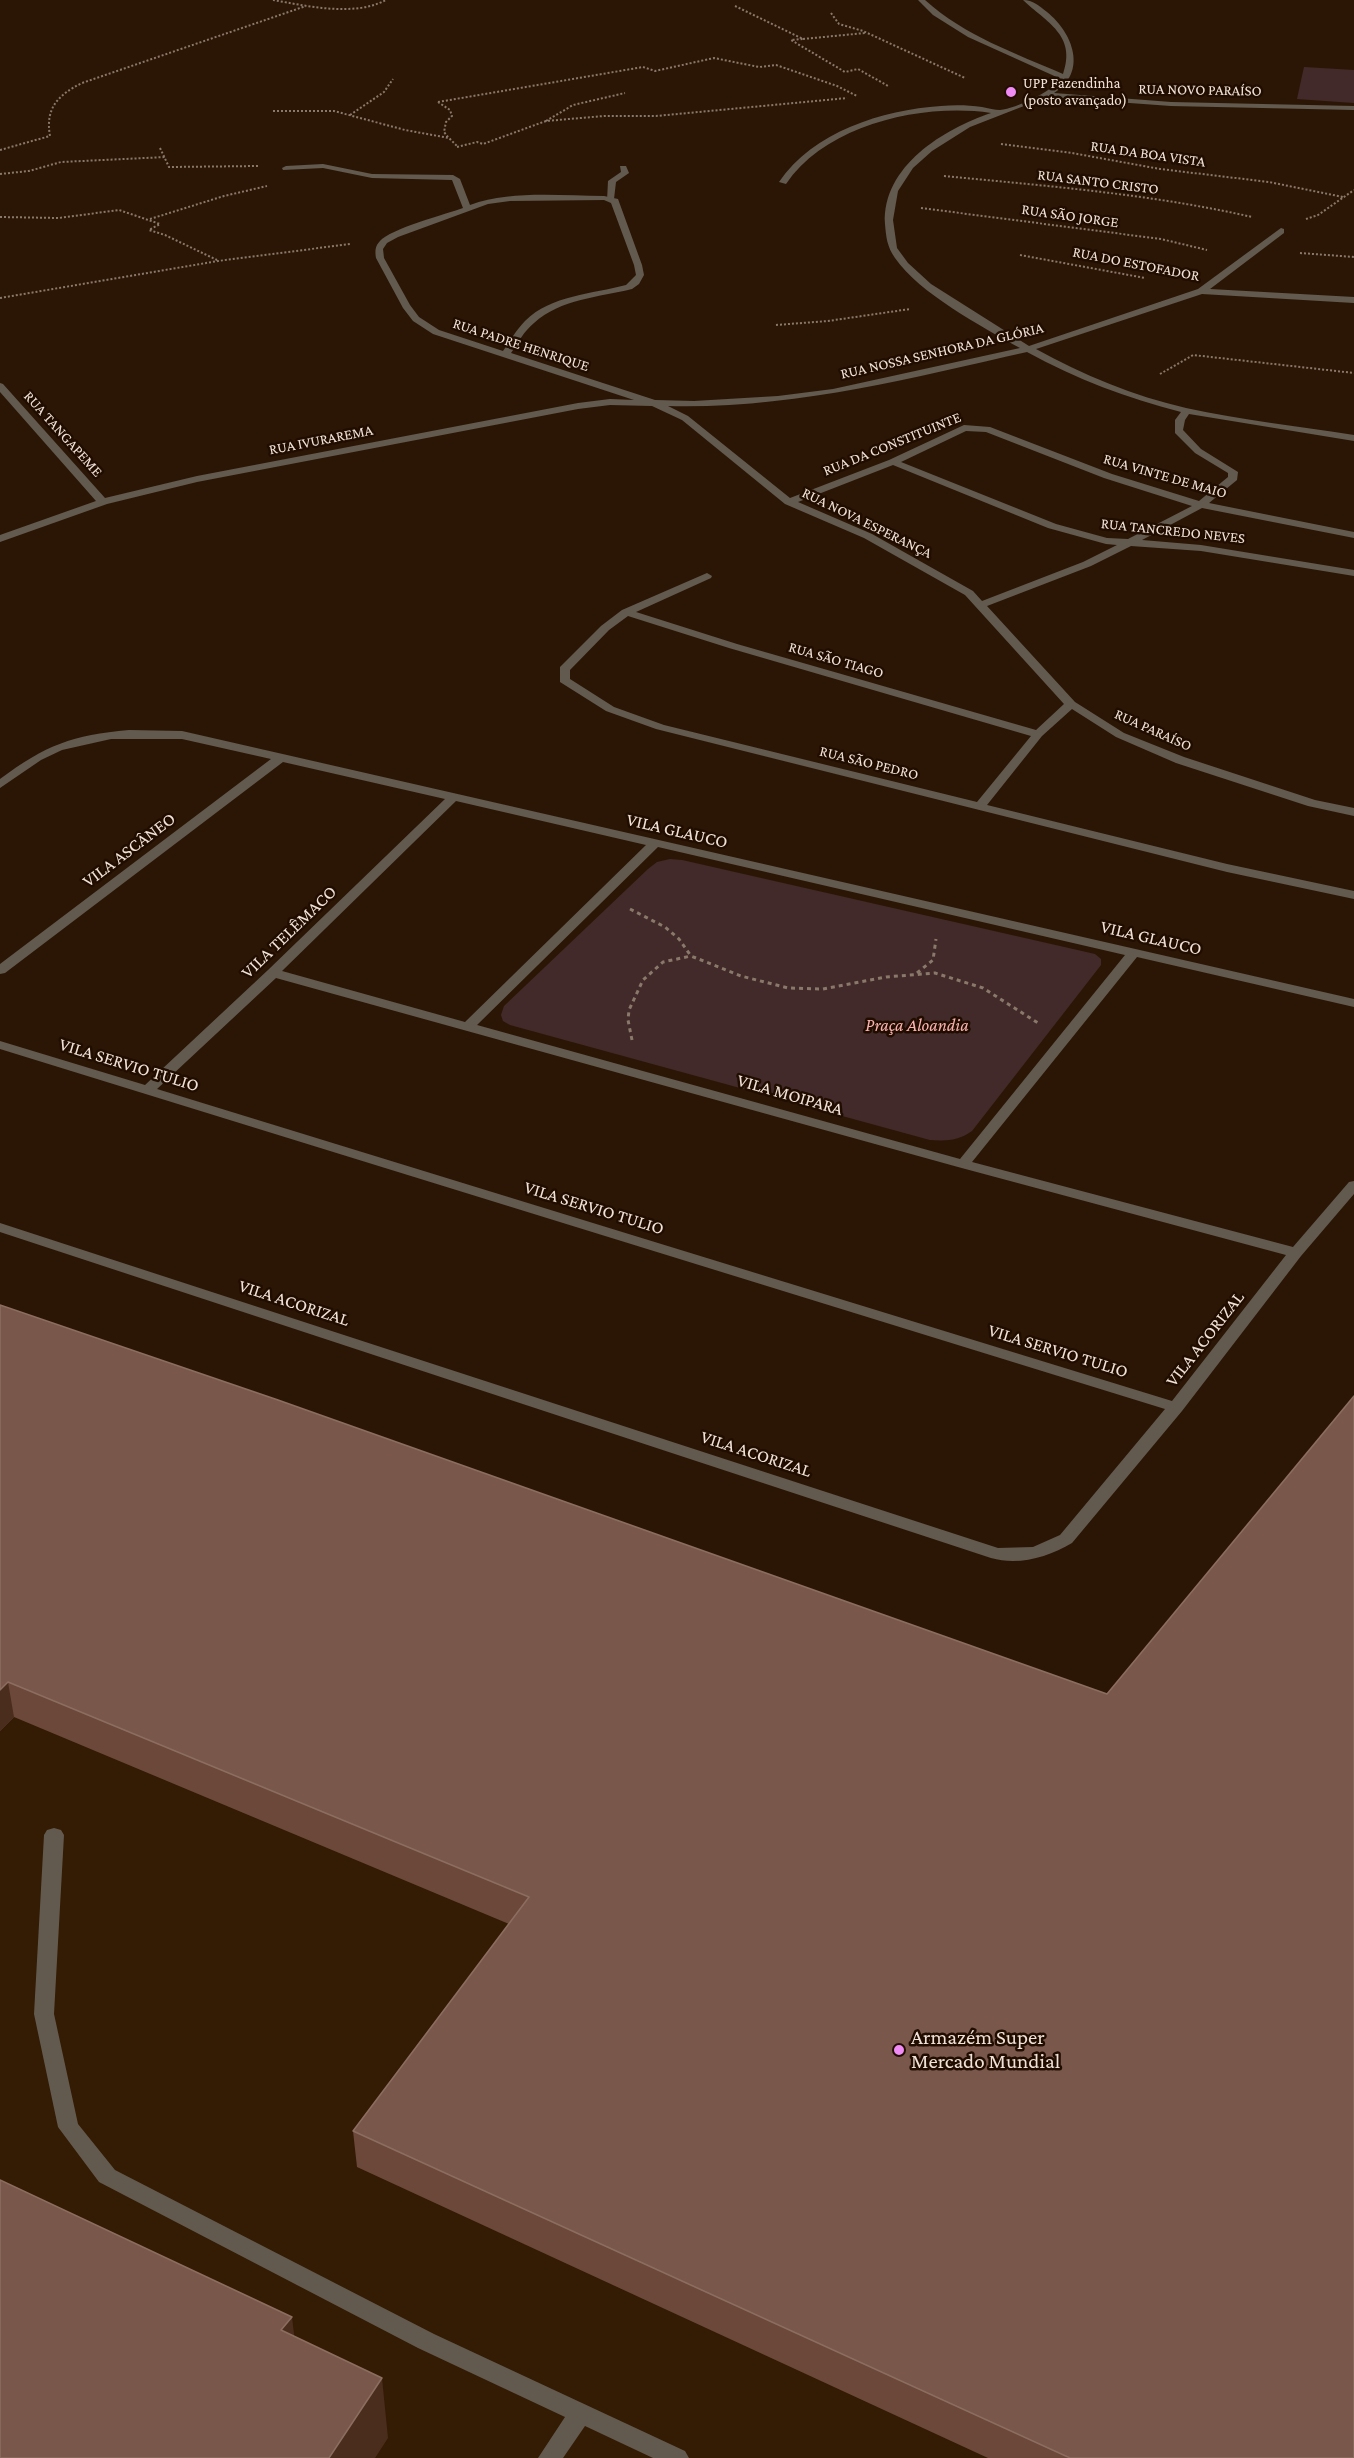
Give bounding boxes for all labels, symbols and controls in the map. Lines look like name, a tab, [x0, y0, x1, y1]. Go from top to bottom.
place label: UPP Fazendinha (posto avançado)	[1023, 74, 1127, 109]
street label: RUA NOVO PARAÍSO	[1138, 80, 1262, 100]
marker: UPP Fazendinha (posto avançado)	[1004, 85, 1018, 99]
street label: RUA DA BOA VISTA	[1089, 137, 1207, 171]
street label: RUA SANTO CRISTO	[1036, 166, 1160, 198]
street label: RUA SÃO JORGE	[1020, 200, 1120, 232]
street label: RUA DO ESTOFADOR	[1071, 243, 1201, 285]
street label: RUA PADRE HENRIQUE	[451, 314, 591, 376]
street label: RUA NOSSA SENHORA DA GLÓRIA	[839, 319, 1045, 383]
street label: RUA TANGAPEME	[20, 387, 106, 481]
street label: RUA DA CONSTITUINTE	[820, 408, 964, 480]
street label: RUA IVURAREMA	[268, 421, 374, 459]
street label: RUA VINTE DE MAIO	[1101, 450, 1229, 502]
street label: RUA NOVA ESPERANÇA	[799, 484, 935, 562]
street label: RUA TANCREDO NEVES	[1100, 514, 1246, 548]
street label: RUA SÃO TIAGO	[786, 638, 886, 682]
street label: RUA PARAÍSO	[1112, 705, 1194, 755]
street label: RUA SÃO PEDRO	[818, 742, 920, 784]
street label: VILA ASCÂNEO	[78, 808, 180, 892]
street label: VILA GLAUCO	[624, 809, 730, 853]
street label: VILA TELÊMACO	[237, 881, 341, 983]
street label: VILA GLAUCO	[1098, 916, 1204, 960]
park label: Praça Aloandia	[865, 1014, 969, 1036]
street label: VILA SERVIO TULIO	[56, 1033, 202, 1097]
street label: VILA MOIPARA	[735, 1070, 845, 1120]
street label: VILA SERVIO TULIO	[521, 1176, 667, 1240]
street label: VILA ACORIZAL	[236, 1275, 352, 1331]
street label: VILA ACORIZAL	[1161, 1287, 1249, 1391]
street label: VILA SERVIO TULIO	[985, 1319, 1131, 1383]
street label: VILA ACORIZAL	[698, 1426, 814, 1482]
place label: Armazém Super Mercado Mundial	[911, 2025, 1060, 2075]
marker: Armazém Super Mercado Mundial	[892, 2043, 906, 2057]

